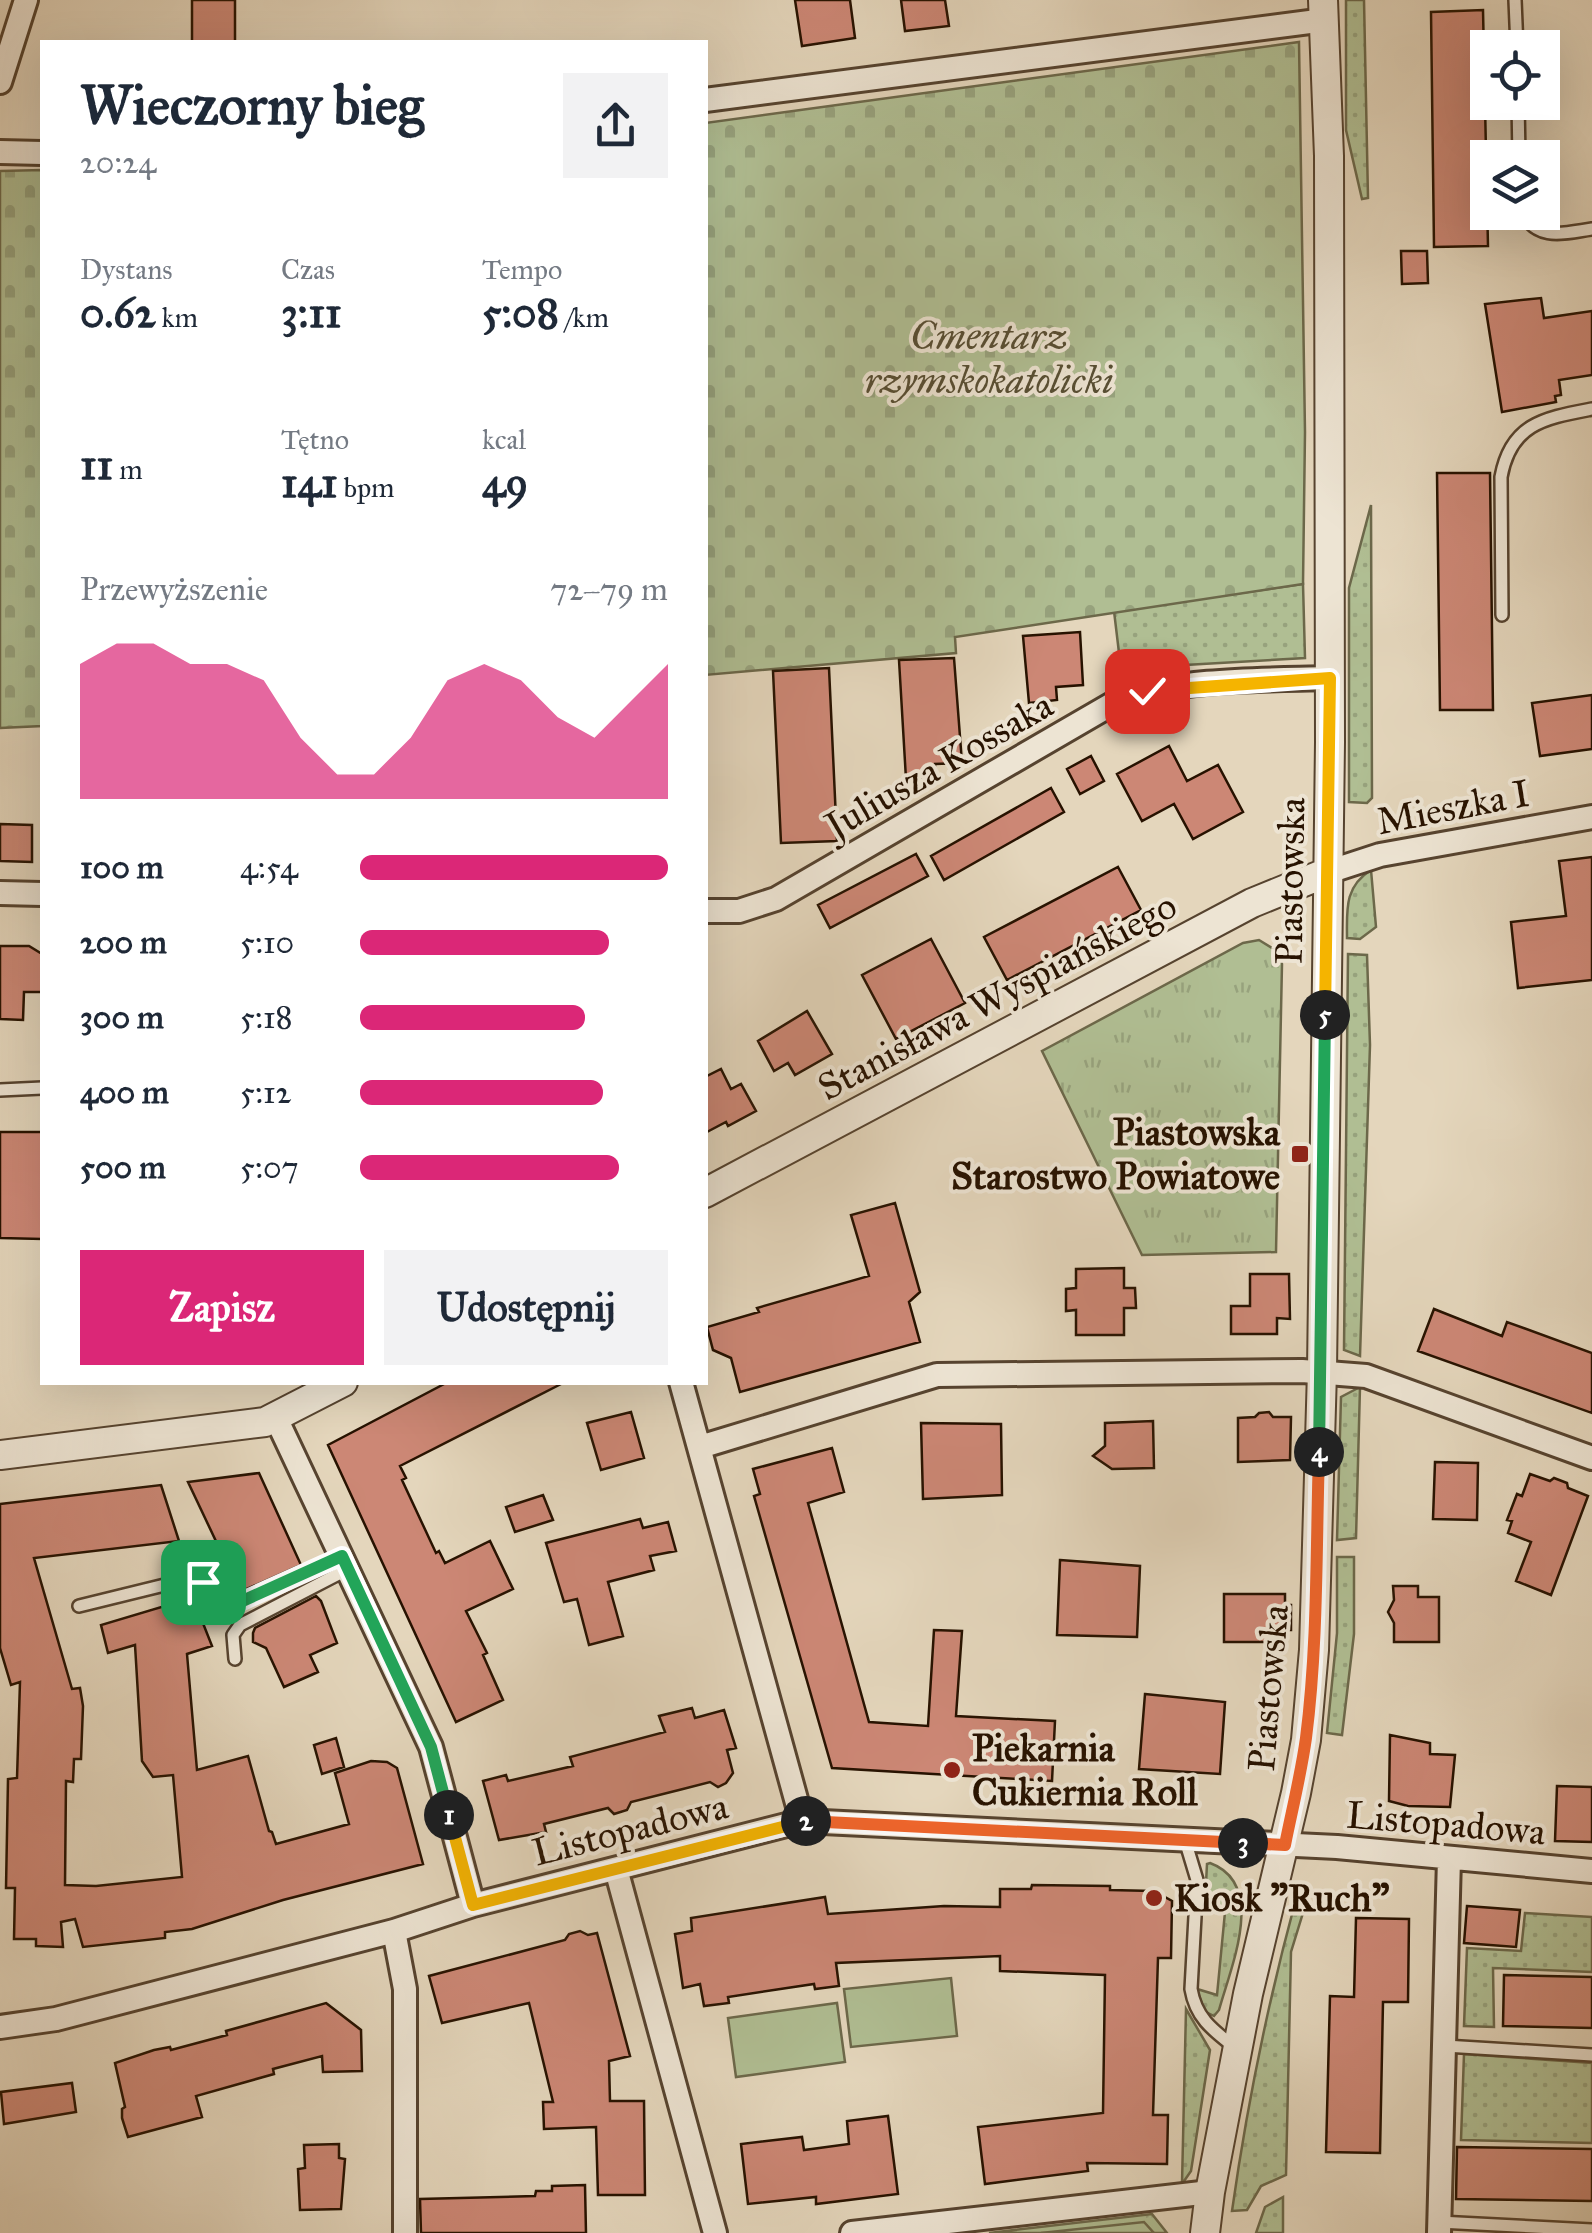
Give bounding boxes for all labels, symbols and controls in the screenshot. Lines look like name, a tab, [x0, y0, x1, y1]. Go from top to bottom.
map controls	[1470, 30, 1560, 230]
button: locate	[1470, 30, 1560, 120]
text: Wieczorny bieg	[80, 72, 424, 139]
button: share	[563, 73, 668, 178]
button: layers	[1470, 140, 1560, 230]
text: 20:24	[80, 143, 156, 182]
text: Dystans	[80, 252, 173, 287]
text: Czas	[281, 252, 335, 287]
text: Tempo	[482, 252, 562, 287]
text: 0.62	[80, 287, 155, 339]
text: 3:11	[281, 287, 342, 339]
text: 5:08	[482, 287, 559, 339]
text: km	[155, 300, 198, 335]
text: /km	[559, 300, 609, 335]
park label: Cmentarz rzymskokatolicki	[865, 313, 1113, 403]
text: Tętno	[281, 422, 349, 457]
text: kcal	[482, 422, 526, 457]
text: 11	[80, 439, 113, 491]
text: m	[113, 452, 143, 487]
text: 141	[281, 457, 338, 509]
text: 49	[482, 457, 528, 509]
text: bpm	[338, 470, 395, 505]
text: Przewyższenie	[80, 570, 268, 609]
text: 72–79 m	[550, 570, 668, 609]
pin	[1105, 649, 1190, 734]
icon: check	[1120, 664, 1175, 719]
street label: Juliusza Kossaka	[814, 681, 1062, 851]
street label: Mieszka I	[1373, 770, 1533, 844]
street label: Piastowska	[1266, 796, 1314, 965]
text: 100 m	[80, 848, 164, 887]
text: 4:54	[240, 848, 298, 887]
street label: Stanisława Wyspiańskiego	[810, 882, 1184, 1110]
text: 200 m	[80, 923, 167, 962]
text: 5:10	[240, 923, 294, 962]
pin: 5	[1300, 990, 1350, 1040]
text: 5	[1318, 997, 1332, 1032]
text: 300 m	[80, 998, 164, 1037]
text: 5:18	[240, 998, 293, 1037]
text: 400 m	[80, 1073, 169, 1112]
text: 5:12	[240, 1073, 291, 1112]
place label: Piastowska Starostwo Powiatowe	[951, 1109, 1281, 1199]
marker: Piastowska Starostwo Powiatowe	[1289, 1143, 1311, 1165]
text: 500 m	[80, 1148, 166, 1187]
text: 5:07	[240, 1148, 299, 1187]
button: Zapisz	[80, 1250, 364, 1365]
button: Udostępnij	[384, 1250, 668, 1365]
pin: 4	[1294, 1427, 1344, 1477]
text: 4	[1311, 1434, 1327, 1469]
pin	[161, 1540, 246, 1625]
icon: arrive	[176, 1555, 231, 1610]
street label: Piastowska	[1238, 1602, 1298, 1773]
place label: Piekarnia Cukiernia Roll	[972, 1725, 1198, 1815]
marker: Piekarnia Cukiernia Roll	[941, 1759, 963, 1781]
street label: Listopadowa	[528, 1782, 733, 1875]
pin: 1	[424, 1790, 474, 1840]
street label: Listopadowa	[1345, 1791, 1548, 1855]
pin: 2	[781, 1796, 831, 1846]
text: 1	[443, 1797, 455, 1832]
text: 2	[799, 1803, 813, 1838]
pin: 3	[1218, 1818, 1268, 1868]
text: 3	[1237, 1825, 1249, 1860]
place label: Kiosk "Ruch"	[1174, 1875, 1390, 1921]
marker: Kiosk "Ruch"	[1143, 1887, 1165, 1909]

